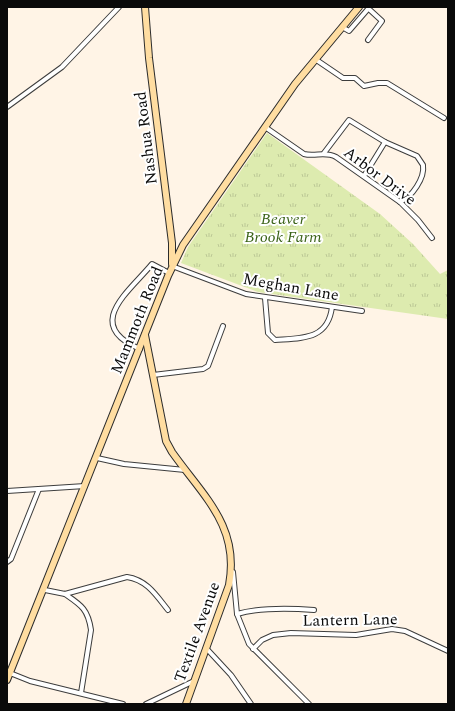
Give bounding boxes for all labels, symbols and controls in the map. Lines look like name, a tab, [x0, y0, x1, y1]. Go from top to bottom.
street label: Nashua Road	[128, 90, 164, 186]
street label: Arbor Drive	[339, 141, 421, 211]
park label: Beaver Brook Farm	[244, 207, 322, 249]
street label: Mammoth Road	[104, 262, 170, 378]
street label: Meghan Lane	[241, 267, 341, 307]
street label: Textile Avenue	[168, 578, 226, 686]
street label: Lantern Lane	[302, 607, 398, 633]

